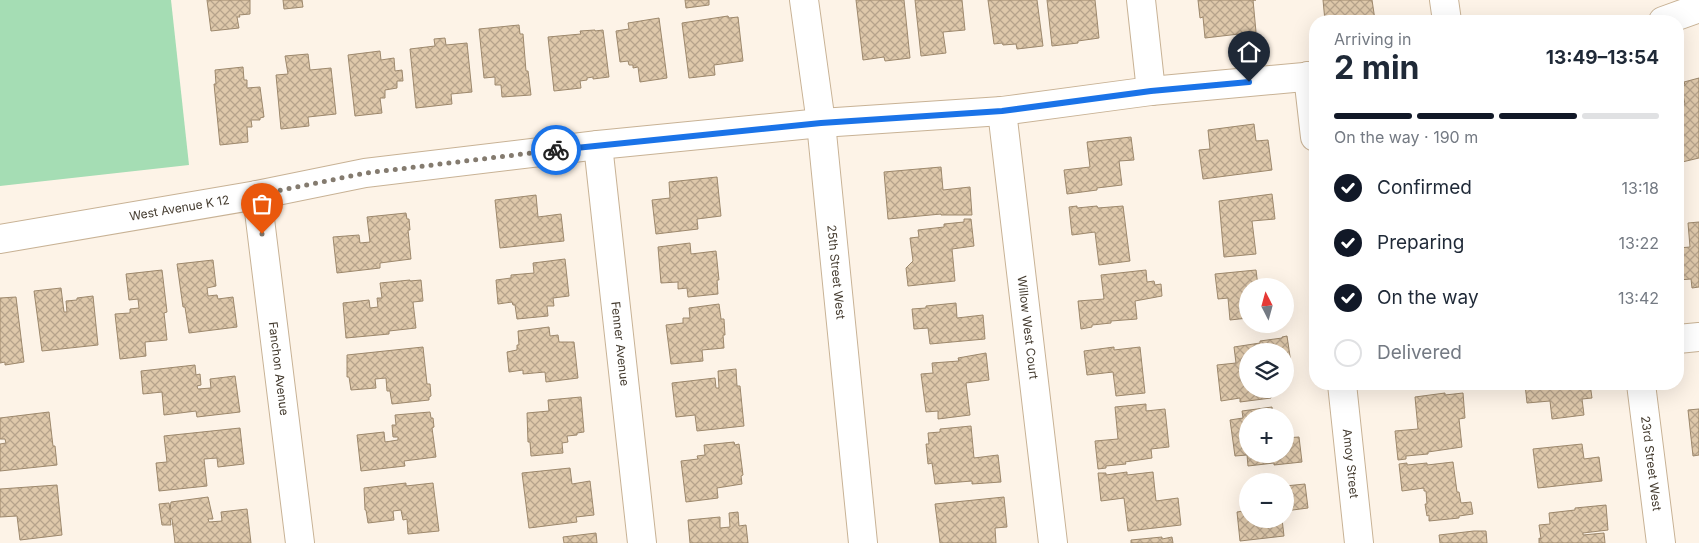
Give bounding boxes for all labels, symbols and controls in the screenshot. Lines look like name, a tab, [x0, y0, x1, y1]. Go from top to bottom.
text: Arriving in	[1334, 29, 1411, 49]
pin	[1228, 31, 1270, 82]
icon: home	[1235, 38, 1263, 66]
text: 13:49–13:54	[1546, 46, 1659, 69]
text: 2 min	[1334, 48, 1420, 87]
courier	[531, 125, 581, 175]
text: On the way · 190 m	[1334, 127, 1478, 147]
icon: bike	[542, 136, 570, 164]
icon: check	[1334, 174, 1362, 202]
text: Confirmed	[1377, 176, 1472, 199]
text: 13:18	[1622, 178, 1659, 198]
pin	[241, 183, 283, 234]
icon: bag	[248, 190, 276, 218]
street label: West Avenue K 12	[128, 192, 230, 224]
street label: 25th Street West	[824, 224, 849, 320]
icon: check	[1334, 229, 1362, 257]
text: Preparing	[1377, 231, 1464, 254]
text: 13:22	[1618, 233, 1659, 253]
street label: Willow West Court	[1014, 275, 1042, 380]
north arrow	[1239, 278, 1294, 332]
map controls	[1239, 278, 1294, 528]
icon: check	[1334, 284, 1362, 312]
text: On the way	[1377, 286, 1479, 309]
text: 13:42	[1618, 288, 1659, 308]
street label: Fenner Avenue	[608, 301, 633, 387]
street label: Fanchon Avenue	[266, 321, 292, 416]
text: Delivered	[1377, 341, 1462, 364]
button: layers	[1239, 343, 1294, 398]
button: +	[1239, 408, 1294, 463]
street label: 23rd Street West	[1638, 415, 1665, 512]
street label: Amoy Street	[1340, 428, 1362, 499]
button: −	[1239, 473, 1294, 528]

